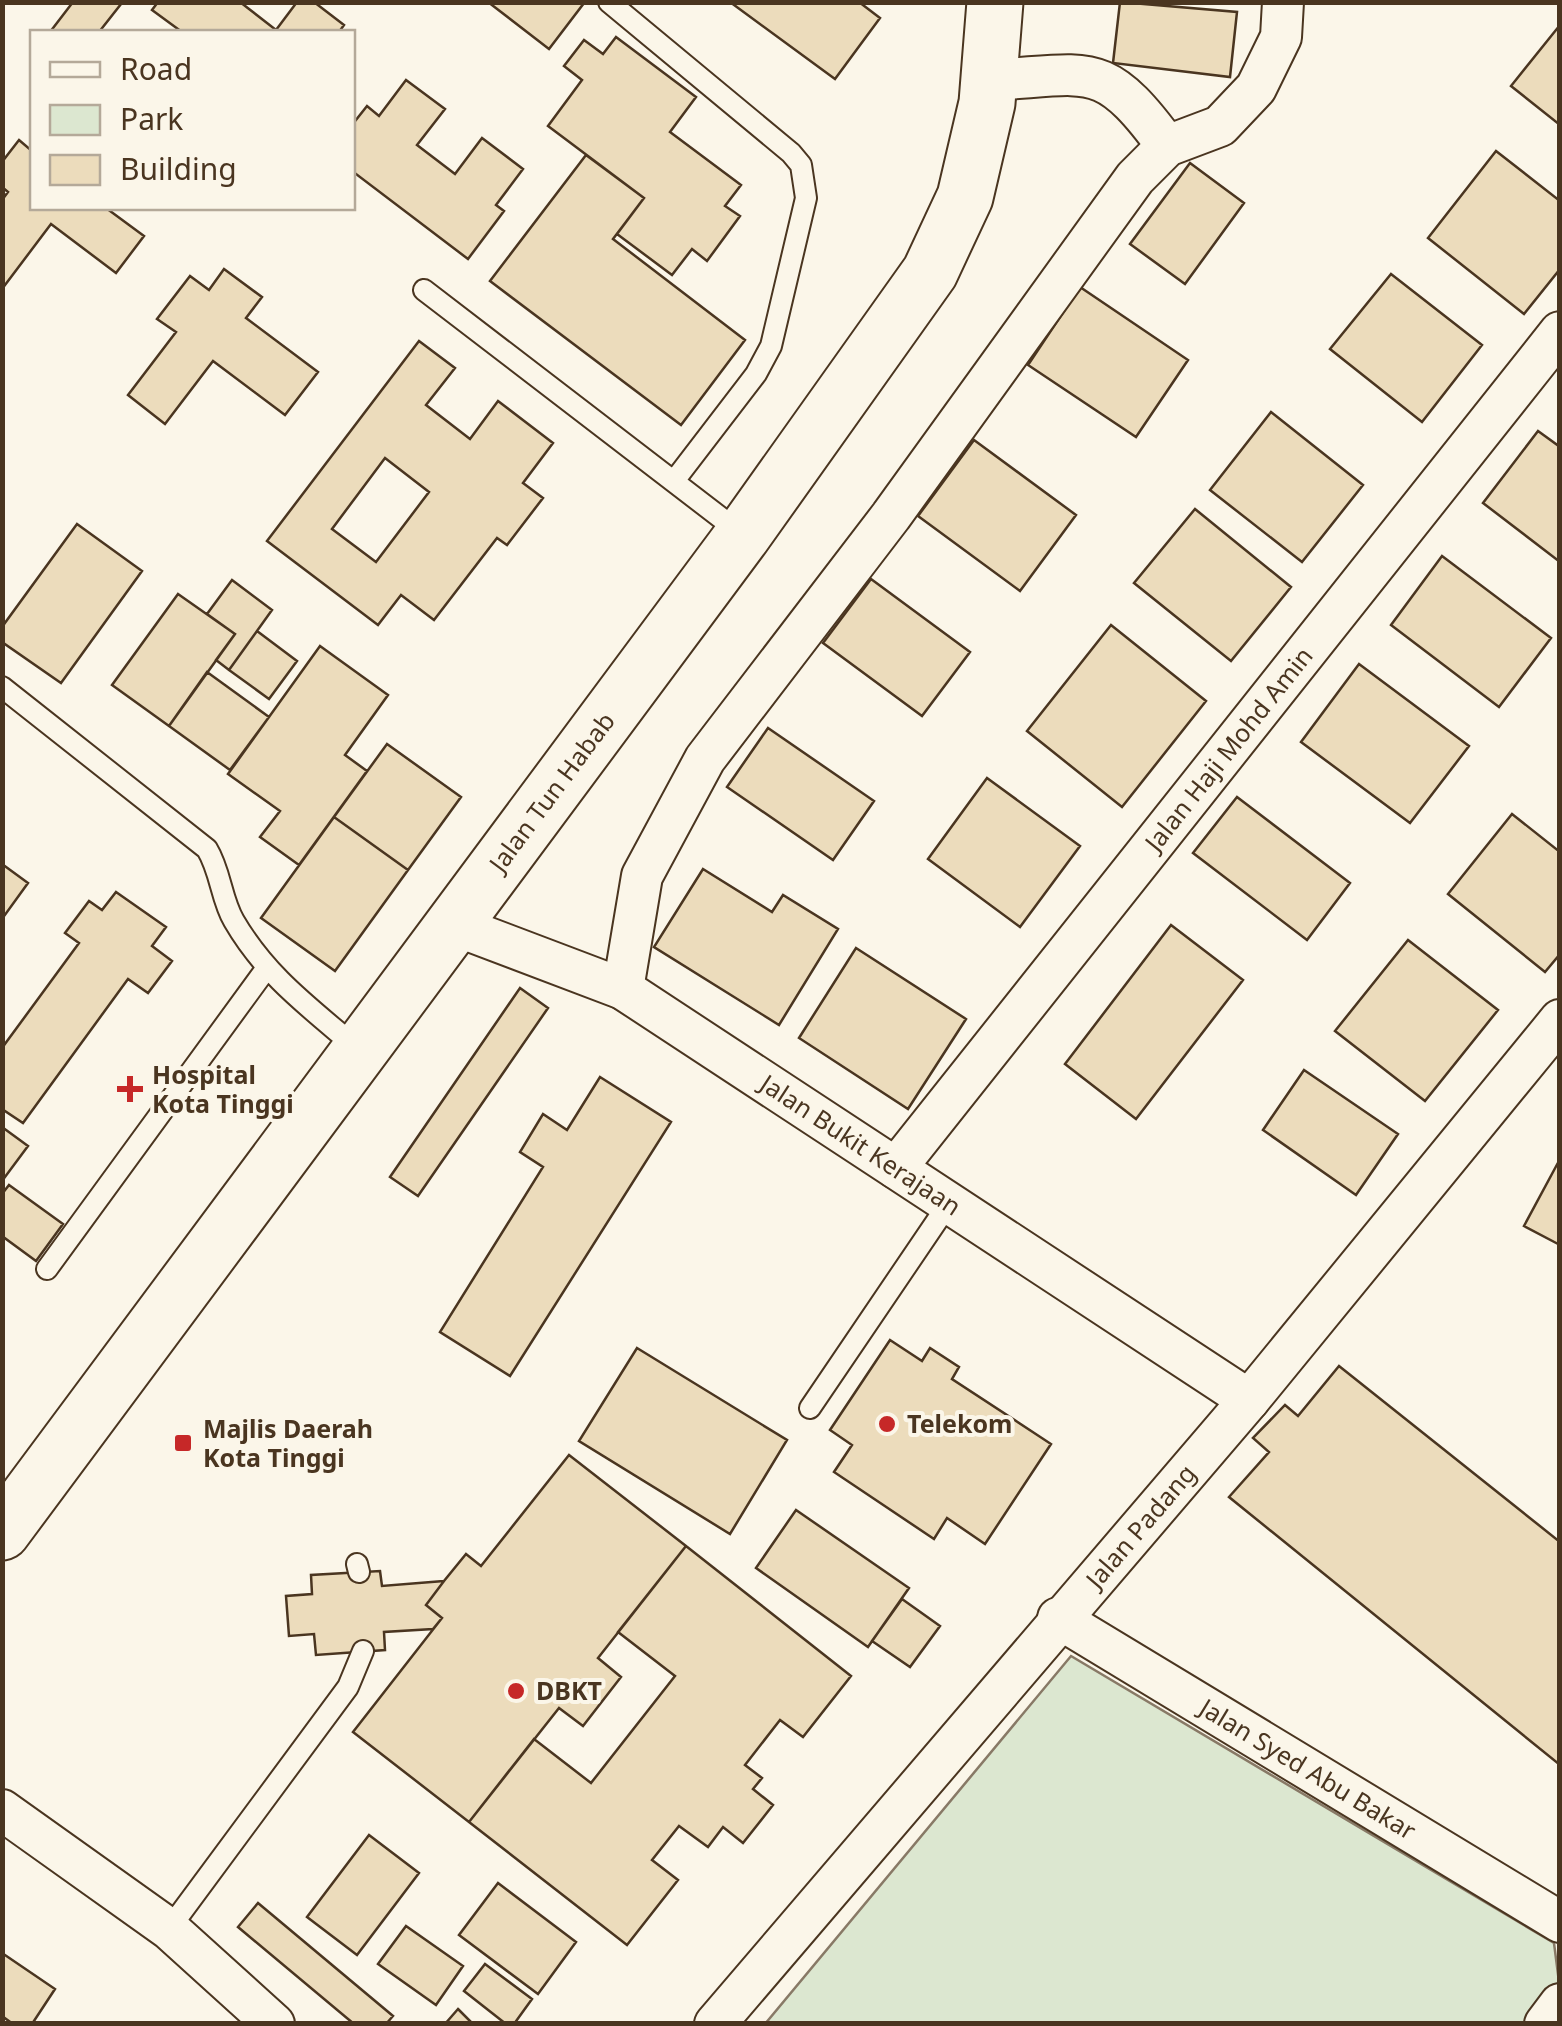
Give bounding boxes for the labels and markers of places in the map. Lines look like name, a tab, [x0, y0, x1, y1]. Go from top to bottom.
place label: Hospital Kota Tinggi	[152, 1057, 294, 1120]
marker: Hospital Kota Tinggi	[117, 1076, 143, 1102]
place label: Telekom	[907, 1406, 1012, 1440]
place label: Majlis Daerah Kota Tinggi	[203, 1411, 373, 1474]
marker: Telekom	[876, 1413, 898, 1435]
marker: Majlis Daerah Kota Tinggi	[172, 1432, 194, 1454]
place label: DBKT	[536, 1673, 602, 1707]
marker: DBKT	[505, 1680, 527, 1702]

